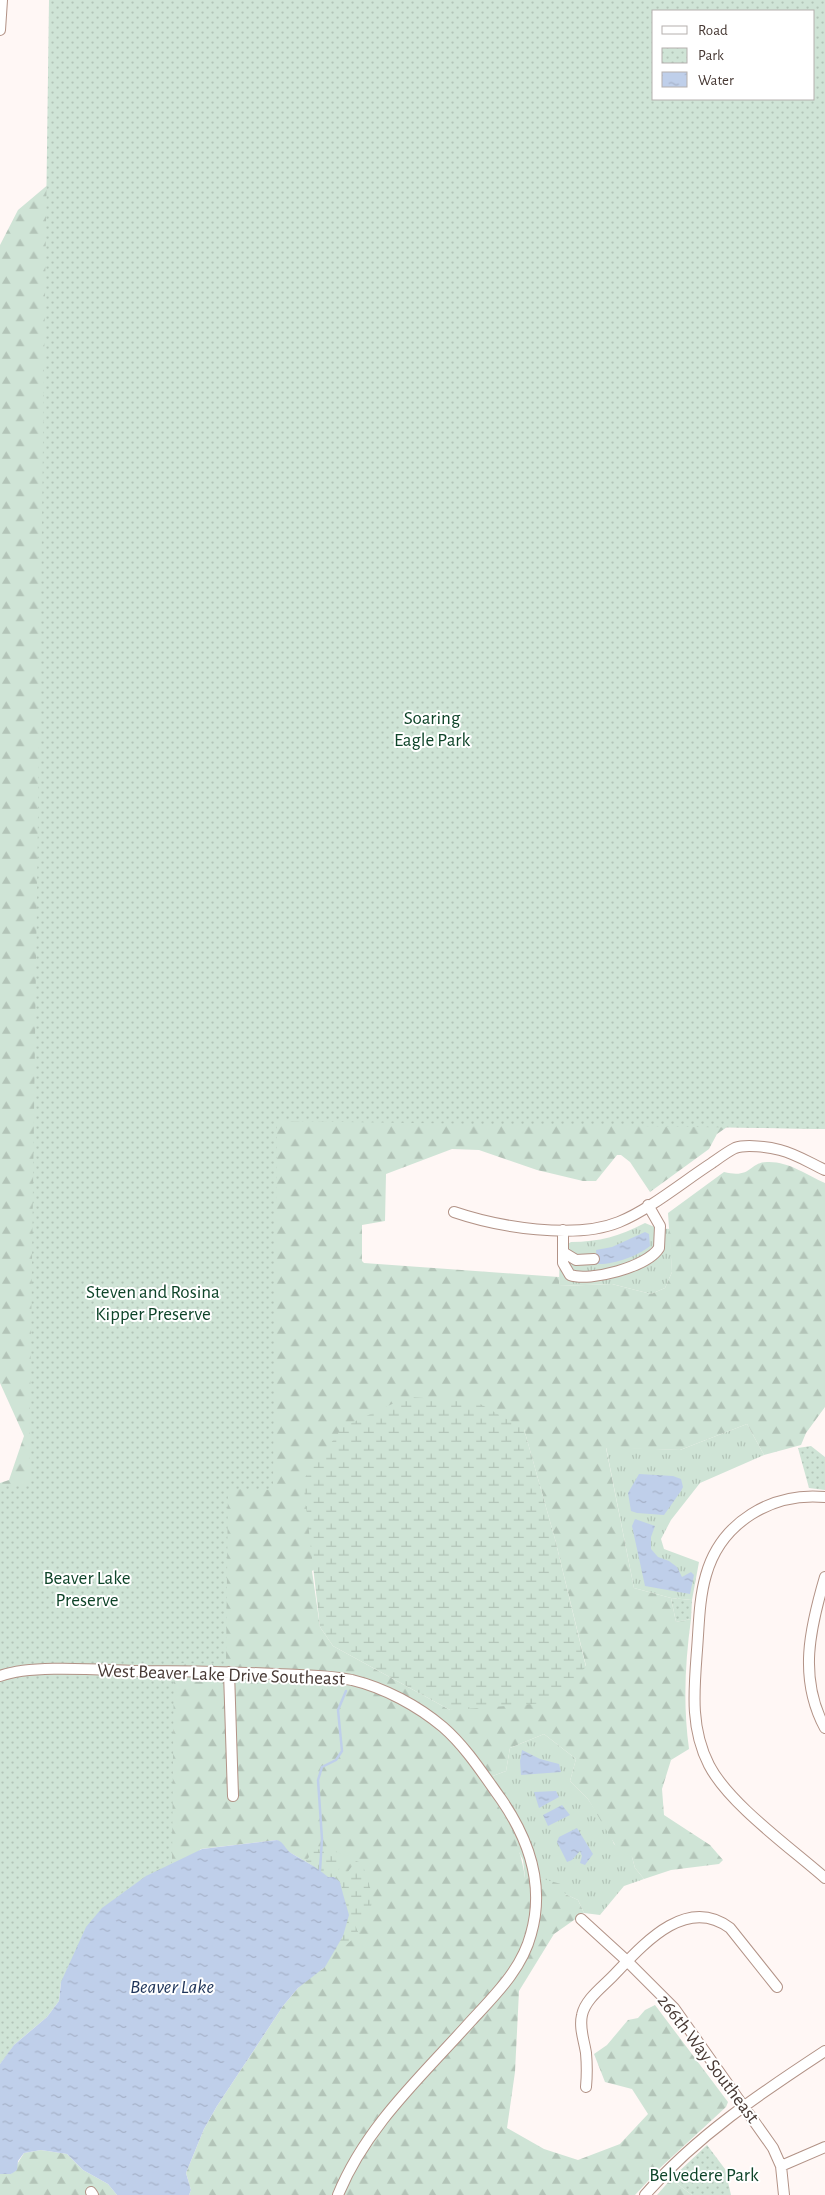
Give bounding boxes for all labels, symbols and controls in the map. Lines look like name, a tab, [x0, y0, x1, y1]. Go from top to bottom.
legend	[652, 10, 815, 100]
text: Road	[698, 23, 728, 38]
text: Park	[698, 48, 724, 63]
text: Water	[698, 73, 734, 88]
park label: Soaring Eagle Park	[394, 709, 470, 750]
park label: Steven and Rosina Kipper Preserve	[86, 1283, 220, 1324]
park label: Beaver Lake Preserve	[44, 1569, 130, 1610]
street label: West Beaver Lake Drive Southeast	[97, 1661, 345, 1689]
water label: Beaver Lake	[130, 1977, 214, 1997]
street label: 266th Way Southeast	[654, 1991, 762, 2127]
park label: Belvedere Park	[649, 2166, 759, 2185]

